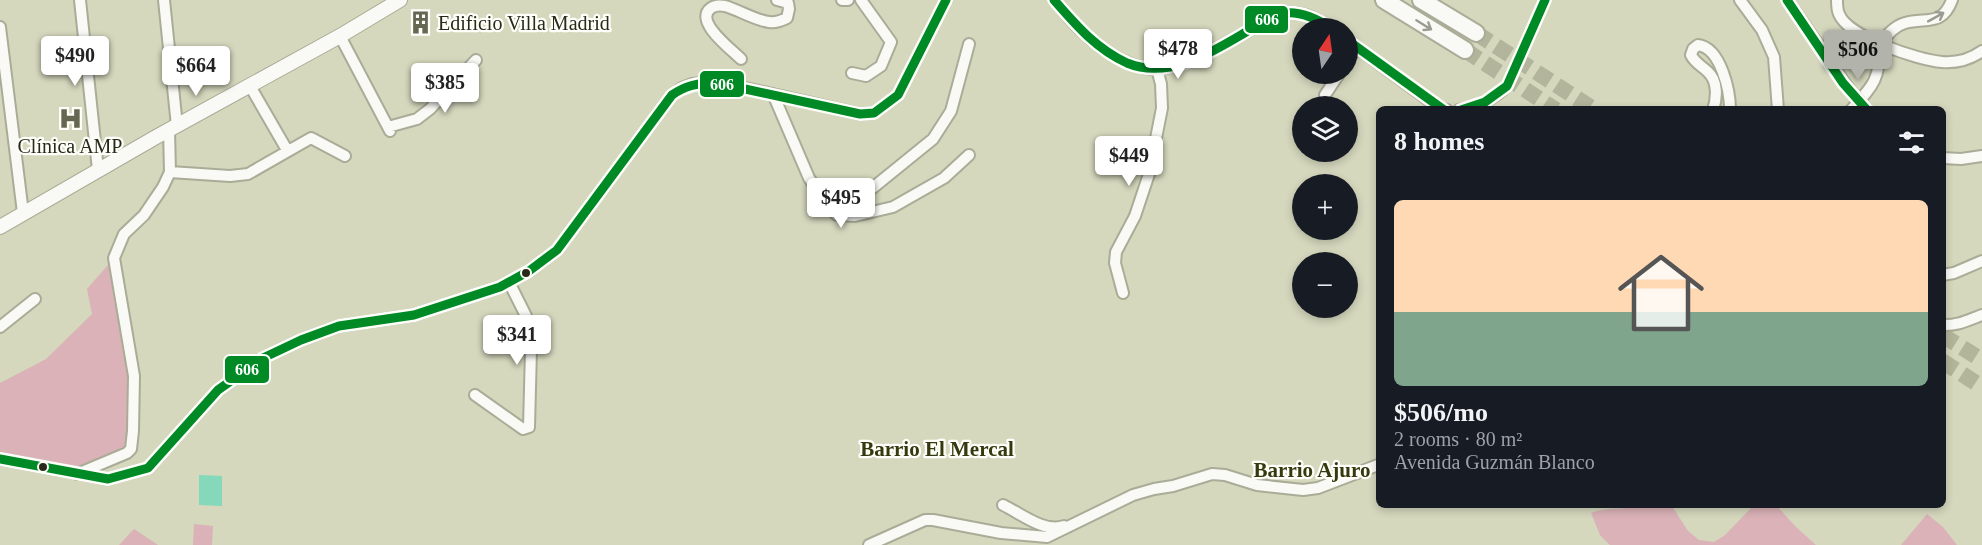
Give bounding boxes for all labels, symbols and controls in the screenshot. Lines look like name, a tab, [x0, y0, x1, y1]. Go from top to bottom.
line badge: 606	[1244, 5, 1289, 34]
building icon: Edificio Villa Madrid	[407, 10, 433, 36]
text: 606	[1255, 11, 1279, 28]
one-way arrow	[1927, 11, 1944, 23]
place label: Edificio Villa Madrid	[438, 12, 610, 34]
north arrow	[1292, 18, 1358, 84]
map controls	[1292, 18, 1358, 318]
one-way arrow	[1415, 19, 1432, 31]
pin: $478	[1142, 29, 1214, 80]
pin: $506	[1822, 30, 1894, 81]
pin: $490	[39, 36, 111, 87]
text: $478	[1158, 37, 1198, 59]
text: $506	[1838, 38, 1878, 60]
text: $490	[55, 44, 95, 66]
pin: $664	[160, 46, 232, 97]
text: $664	[176, 54, 216, 76]
pin: $385	[409, 63, 481, 114]
line badge: 606	[699, 70, 745, 98]
text: $385	[425, 71, 465, 93]
text: 606	[710, 76, 734, 93]
button: layers	[1292, 96, 1358, 162]
hospital icon: Clínica AMP	[57, 105, 83, 131]
icon: filters	[1895, 126, 1928, 159]
text: 8 homes	[1394, 127, 1484, 156]
place label: Clínica AMP	[17, 135, 123, 157]
pin: $449	[1093, 136, 1165, 187]
text: $449	[1109, 144, 1149, 166]
button: +	[1292, 174, 1358, 240]
pin: $495	[805, 178, 877, 229]
text: $495	[821, 186, 861, 208]
icon: home	[1607, 239, 1715, 347]
button: −	[1292, 252, 1358, 318]
unlabelled marker	[520, 267, 532, 279]
pin: $341	[481, 315, 553, 366]
text: $341	[497, 323, 537, 345]
line badge: 606	[224, 355, 270, 384]
text: 606	[235, 361, 259, 378]
text: $506/mo	[1394, 398, 1488, 427]
text: 2 rooms · 80 m²	[1394, 428, 1522, 450]
district label: Barrio El Mercal	[860, 437, 1014, 461]
text: Avenida Guzmán Blanco	[1394, 451, 1595, 473]
district label: Barrio Ajuro	[1254, 458, 1370, 482]
unlabelled marker	[37, 461, 49, 473]

